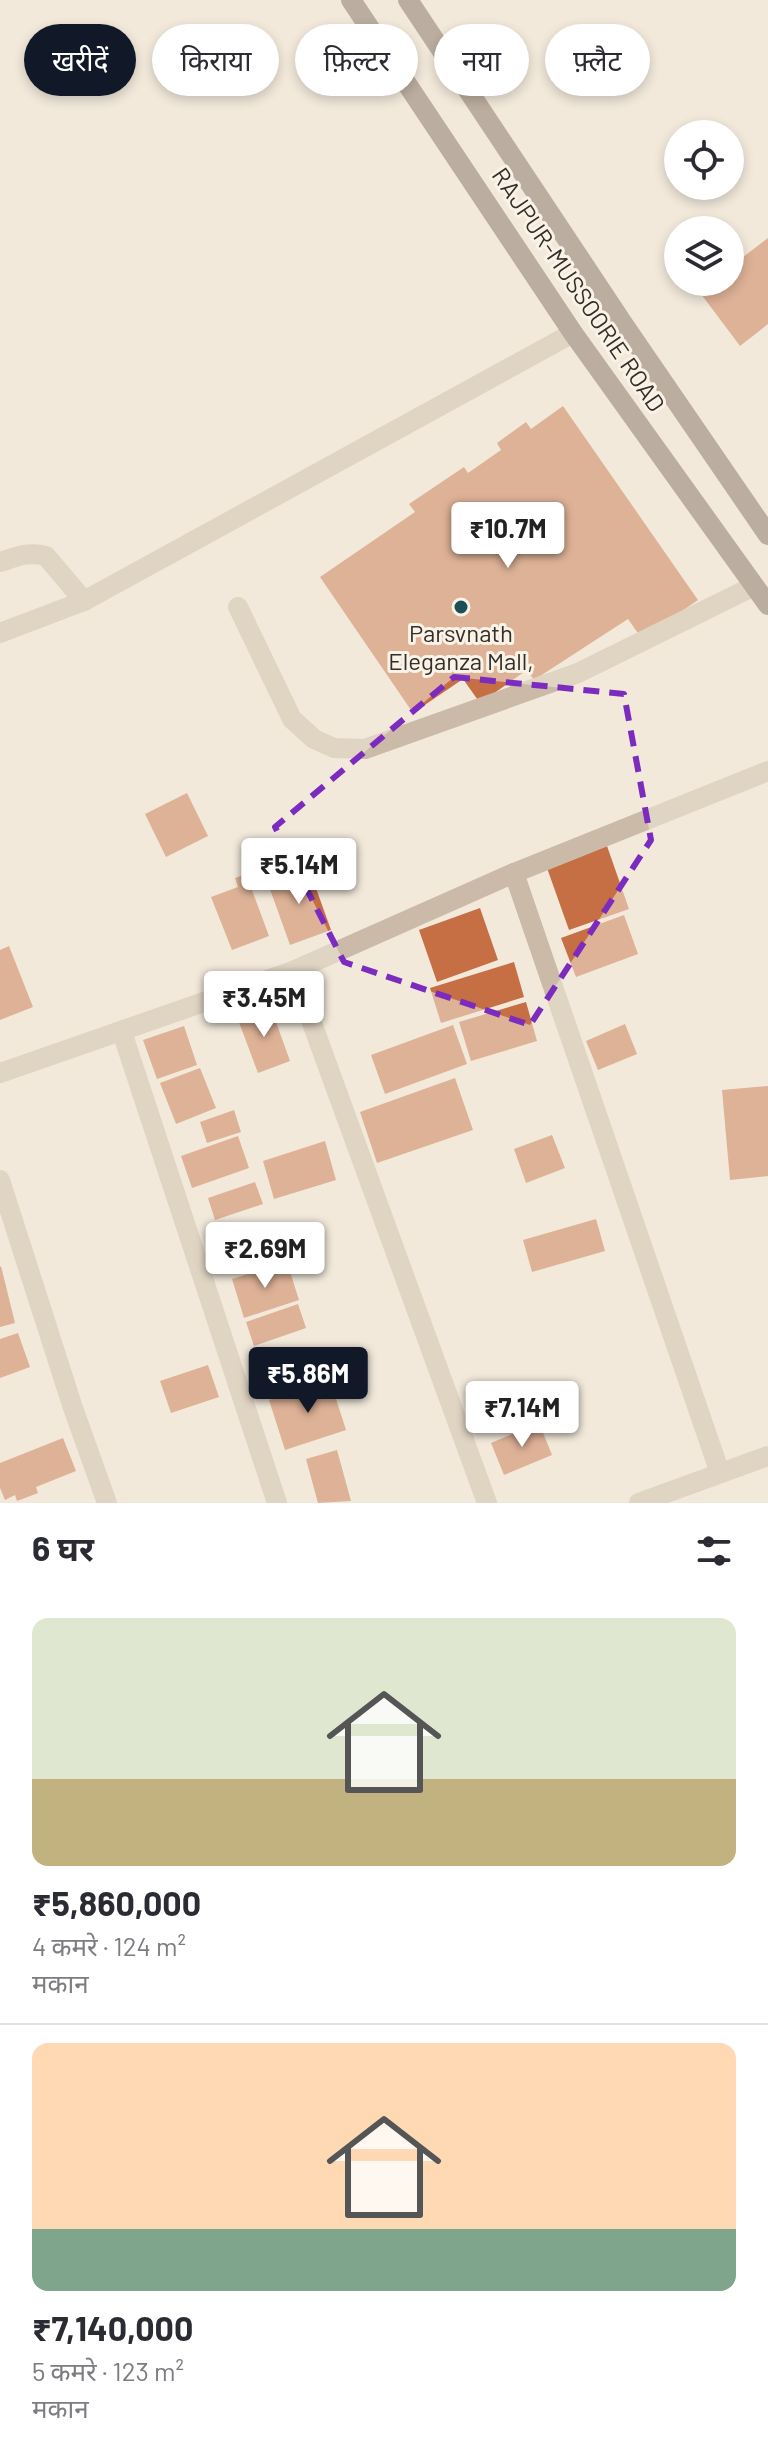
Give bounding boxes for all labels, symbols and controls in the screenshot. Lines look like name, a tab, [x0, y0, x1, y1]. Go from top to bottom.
chip: खरीदें	[24, 24, 136, 96]
chip: किराया	[152, 24, 279, 96]
chip: फ़िल्टर	[295, 24, 418, 96]
chip: नया	[434, 24, 529, 96]
chip: फ़्लैट	[545, 24, 650, 96]
map controls	[664, 120, 744, 296]
button: locate	[664, 120, 744, 200]
street label: RAJPUR-MUSSOORIE ROAD	[487, 162, 672, 417]
button: layers	[664, 216, 744, 296]
pin: ₹10.7M	[443, 502, 573, 570]
text: ₹10.7M	[469, 512, 547, 543]
marker: Parsvnath Eleganza Mall,	[452, 598, 470, 616]
place label: Parsvnath Eleganza Mall,	[388, 618, 534, 675]
pin: ₹5.14M	[234, 838, 364, 906]
text: ₹5.14M	[259, 848, 339, 879]
pin: ₹3.45M	[199, 971, 329, 1039]
text: ₹3.45M	[222, 981, 306, 1012]
pin: ₹2.69M	[200, 1222, 330, 1290]
text: ₹2.69M	[224, 1232, 306, 1263]
pin: ₹5.86M	[243, 1347, 373, 1415]
text: ₹5.86M	[267, 1357, 349, 1388]
pin: ₹7.14M	[457, 1381, 587, 1449]
text: ₹7.14M	[484, 1391, 560, 1422]
text: 6 घर	[32, 1527, 94, 1568]
icon: filters	[692, 1529, 736, 1573]
icon: home	[312, 1670, 456, 1814]
text: ₹5,860,000	[32, 1882, 201, 1923]
text: 4 कमरे · 124 m²	[32, 1930, 186, 1961]
text: मकान	[32, 1967, 89, 1998]
icon: home	[312, 2095, 456, 2239]
text: ₹7,140,000	[32, 2307, 193, 2348]
text: 5 कमरे · 123 m²	[32, 2355, 184, 2386]
text: मकान	[32, 2392, 89, 2423]

